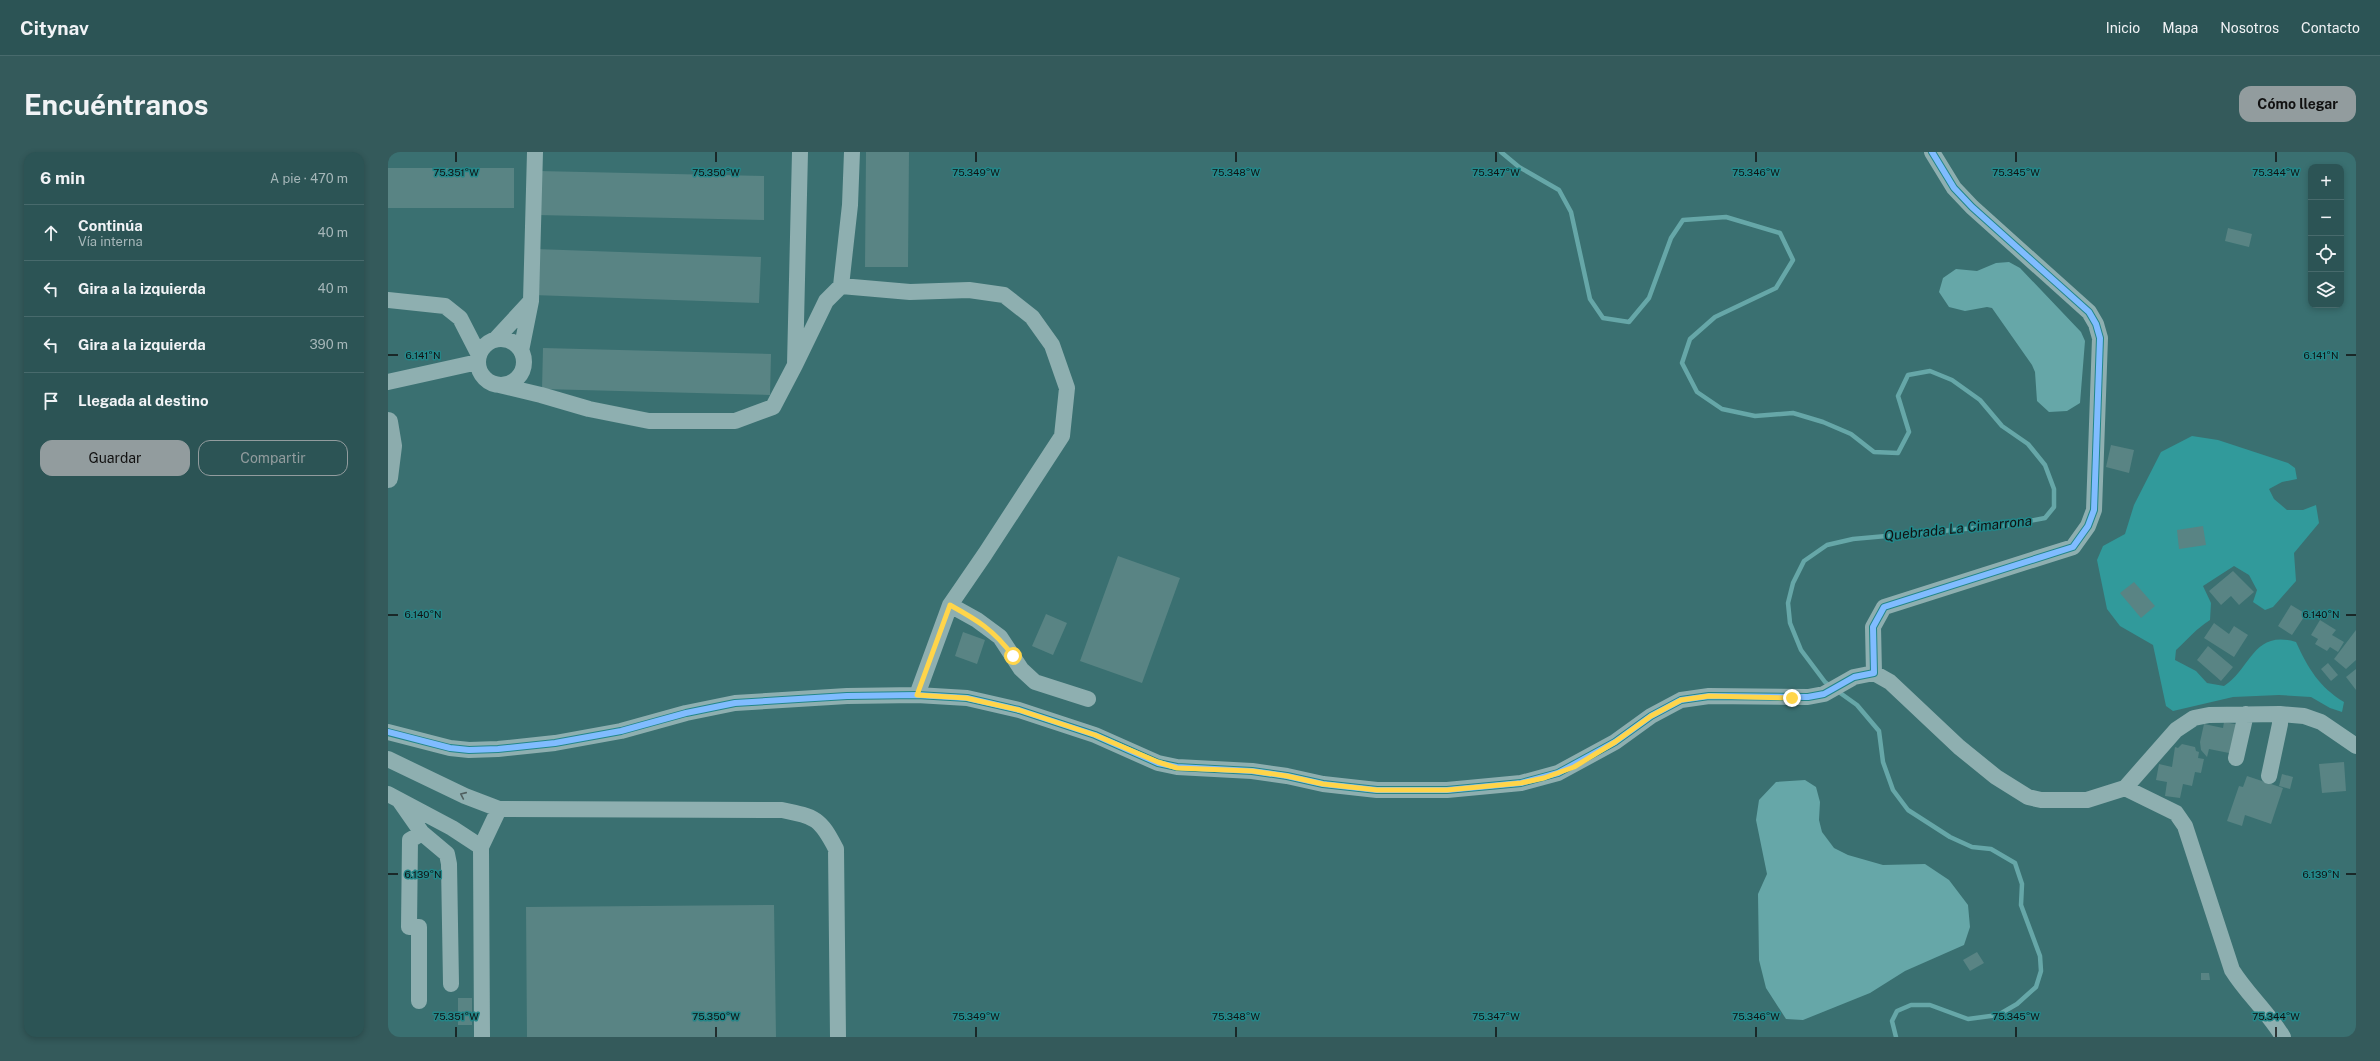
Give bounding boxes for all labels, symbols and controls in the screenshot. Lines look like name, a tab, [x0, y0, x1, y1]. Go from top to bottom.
text: Citynav	[20, 17, 89, 39]
text: Inicio	[2106, 20, 2140, 36]
text: Mapa	[2162, 20, 2198, 36]
text: Nosotros	[2220, 20, 2279, 36]
text: Contacto	[2301, 20, 2360, 36]
button: Cómo llegar	[2239, 86, 2356, 122]
text: Encuéntranos	[24, 88, 209, 121]
map controls	[2308, 164, 2344, 308]
button: +	[2308, 164, 2344, 200]
text: 75.351°W	[433, 166, 479, 178]
text: 75.350°W	[692, 166, 740, 178]
text: 75.349°W	[952, 166, 1000, 178]
text: 75.348°W	[1212, 166, 1260, 178]
text: 75.347°W	[1472, 166, 1520, 178]
text: 75.346°W	[1732, 166, 1780, 178]
text: 75.345°W	[1992, 166, 2040, 178]
text: 75.344°W	[2252, 166, 2300, 178]
text: 6 min	[40, 168, 85, 188]
text: A pie · 470 m	[270, 171, 348, 186]
button: −	[2308, 200, 2344, 236]
text: Continúa	[78, 217, 143, 234]
icon: ahead	[40, 222, 62, 244]
text: 40 m	[317, 225, 348, 240]
text: Vía interna	[78, 234, 143, 249]
button: locate	[2308, 236, 2344, 272]
button: layers	[2308, 272, 2344, 308]
icon: left	[40, 278, 62, 300]
text: Gira a la izquierda	[78, 280, 206, 297]
text: 40 m	[317, 281, 348, 296]
icon: left	[40, 334, 62, 356]
text: Gira a la izquierda	[78, 336, 206, 353]
text: 390 m	[310, 337, 348, 352]
text: 6.141°N	[405, 349, 441, 361]
text: 6.141°N	[2303, 349, 2339, 361]
icon: arrive	[40, 390, 62, 412]
text: Llegada al destino	[78, 392, 209, 409]
button: Guardar	[40, 440, 190, 476]
button: Compartir	[198, 440, 348, 476]
water label: Quebrada La Cimarrona	[1883, 512, 2033, 544]
text: 6.140°N	[404, 608, 442, 620]
text: 6.140°N	[2302, 608, 2340, 620]
route start	[1004, 647, 1022, 665]
route end	[1783, 689, 1801, 707]
one-way arrow	[460, 792, 468, 800]
text: 6.139°N	[404, 868, 442, 880]
text: 6.139°N	[2302, 868, 2340, 880]
text: 75.351°W	[433, 1010, 479, 1022]
text: 75.350°W	[692, 1010, 740, 1022]
text: 75.349°W	[952, 1010, 1000, 1022]
text: 75.348°W	[1212, 1010, 1260, 1022]
text: 75.347°W	[1472, 1010, 1520, 1022]
text: 75.346°W	[1732, 1010, 1780, 1022]
text: 75.345°W	[1992, 1010, 2040, 1022]
text: 75.344°W	[2252, 1010, 2300, 1022]

